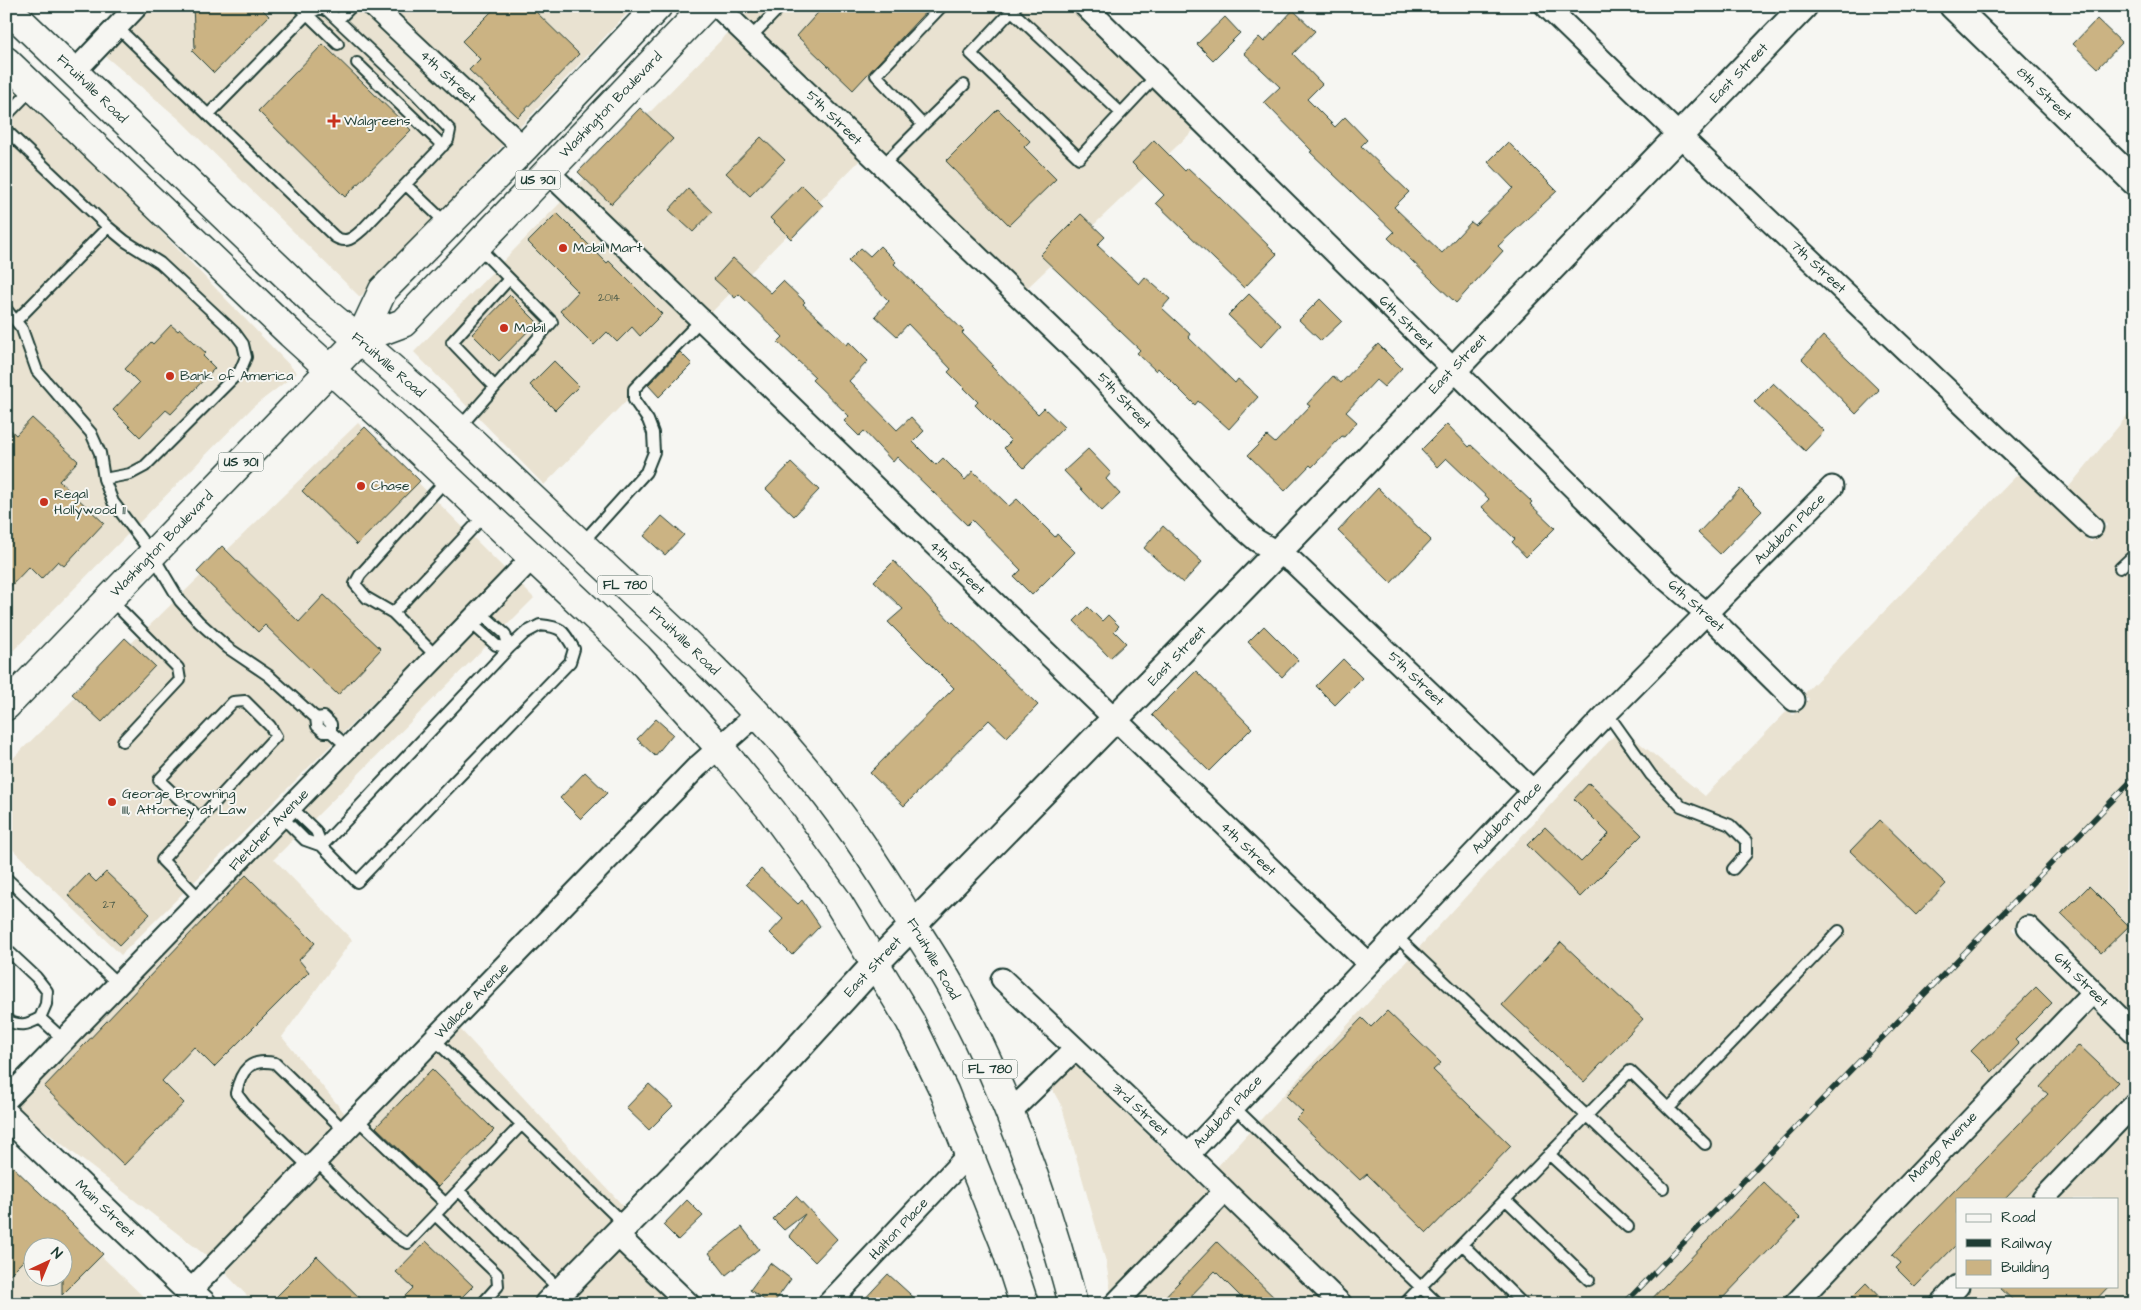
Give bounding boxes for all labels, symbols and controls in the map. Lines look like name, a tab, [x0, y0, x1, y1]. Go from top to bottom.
street label: East Street	[1705, 38, 1773, 108]
street label: 4th Street	[415, 46, 481, 109]
street label: Washington Boulevard	[555, 47, 667, 163]
street label: Fruitville Road	[52, 50, 132, 128]
street label: 8th Street	[2012, 62, 2077, 126]
street label: 5th Street	[801, 86, 867, 150]
place label: Walgreens	[344, 111, 411, 131]
marker: Walgreens	[328, 115, 340, 127]
road number: US 301	[516, 170, 560, 190]
street label: 7th Street	[1786, 236, 1851, 298]
place label: Mobil Mart	[573, 238, 643, 258]
marker: Mobil Mart	[557, 242, 569, 254]
house number: 2014	[598, 290, 621, 305]
street label: 6th Street	[1374, 291, 1438, 355]
place label: Mobil	[514, 318, 546, 338]
marker: Mobil	[498, 322, 510, 334]
street label: Fruitville Road	[347, 327, 429, 403]
street label: East Street	[1424, 329, 1492, 399]
place label: Bank of America	[180, 366, 293, 386]
street label: 5th Street	[1092, 368, 1156, 434]
marker: Bank of America	[164, 370, 176, 382]
road number: US 301	[218, 452, 264, 472]
place label: Chase	[371, 476, 410, 496]
marker: Chase	[355, 480, 367, 492]
place label: Regal Hollywood 11	[54, 484, 126, 520]
street label: Washington Boulevard	[106, 486, 218, 602]
street label: Audubon Place	[1750, 489, 1830, 569]
marker: Regal Hollywood 11	[38, 496, 50, 508]
street label: 4th Street	[925, 536, 990, 600]
street label: 6th Street	[1663, 575, 1729, 637]
road number: FL 780	[598, 576, 652, 594]
street label: Fruitville Road	[644, 602, 724, 680]
street label: East Street	[1143, 621, 1211, 691]
street label: 5th Street	[1383, 647, 1449, 711]
street label: Audubon Place	[1467, 777, 1547, 859]
place label: George Browning III, Attorney at Law	[122, 784, 247, 820]
street label: Fletcher Avenue	[225, 784, 314, 876]
marker: George Browning III, Attorney at Law	[106, 796, 118, 808]
street label: 4th Street	[1216, 817, 1281, 881]
house number: 27	[102, 897, 116, 912]
street label: Fruitville Road	[901, 914, 965, 1004]
street label: East Street	[839, 932, 907, 1002]
street label: 6th Street	[2049, 948, 2113, 1012]
street label: Wallace Avenue	[430, 958, 514, 1044]
road number: FL 780	[962, 1060, 1018, 1078]
street label: Audubon Place	[1189, 1071, 1267, 1153]
street label: 3rd Street	[1107, 1079, 1173, 1142]
street label: Mango Avenue	[1904, 1107, 1982, 1187]
street label: Main Street	[70, 1175, 140, 1243]
street label: Halton Place	[865, 1193, 933, 1265]
legend	[1956, 1198, 2118, 1288]
text: Road	[2001, 1207, 2036, 1228]
text: Railway	[2001, 1233, 2052, 1255]
north arrow	[22, 1238, 72, 1288]
text: N	[46, 1243, 67, 1264]
text: Building	[2001, 1257, 2049, 1279]

